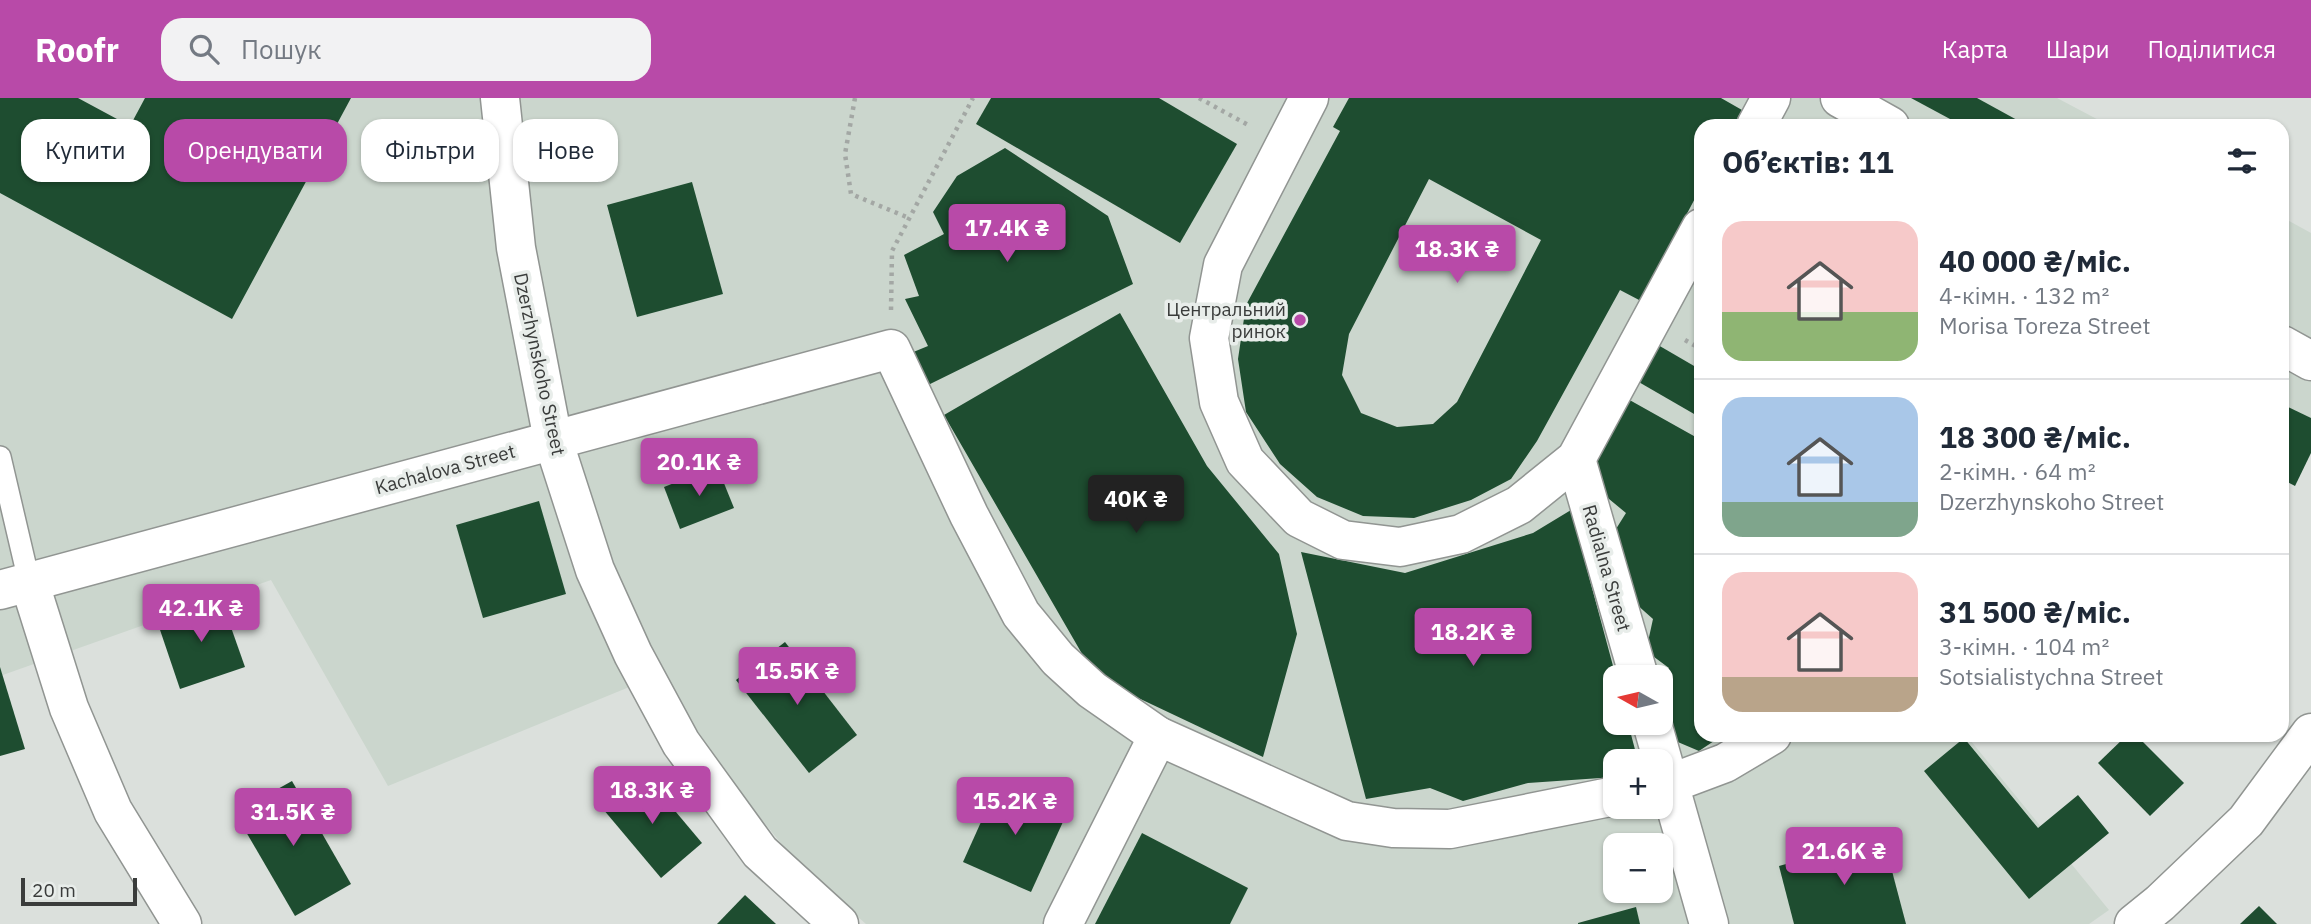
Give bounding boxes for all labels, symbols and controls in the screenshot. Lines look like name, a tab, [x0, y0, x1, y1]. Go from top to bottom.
search box	[161, 18, 651, 81]
text: Roofr	[35, 28, 119, 71]
icon: search	[185, 30, 223, 68]
text: Пошук	[241, 32, 322, 66]
text: Карта	[1942, 33, 2008, 65]
text: Шари	[2046, 33, 2110, 65]
text: Поділитися	[2148, 33, 2276, 65]
chip: Купити	[21, 119, 150, 182]
chip: Орендувати	[164, 119, 347, 182]
chip: Фільтри	[361, 119, 499, 182]
chip: Нове	[513, 119, 618, 182]
text: Об’єктів: 11	[1722, 142, 1894, 181]
icon: filters	[2223, 142, 2261, 180]
pin: 17.4K ₴	[942, 204, 1072, 264]
text: 17.4K ₴	[965, 212, 1049, 242]
pin: 18.3K ₴	[1392, 226, 1522, 285]
text: 18.3K ₴	[1415, 233, 1499, 263]
text: 40 000 ₴/міс.	[1939, 241, 2131, 280]
icon: home	[1778, 249, 1862, 333]
street label: Dzerzhynskoho Street	[509, 270, 571, 458]
text: 4-кімн. · 132 m²	[1939, 280, 2109, 310]
place label: Центральний ринок	[1166, 297, 1286, 343]
text: Morisa Toreza Street	[1939, 310, 2151, 340]
marker: Центральний ринок	[1292, 312, 1308, 328]
text: 18 300 ₴/міс.	[1939, 417, 2131, 456]
icon: home	[1778, 425, 1862, 509]
pin: 20.1K ₴	[634, 438, 764, 498]
street label: Kachalova Street	[372, 439, 518, 499]
text: 20.1K ₴	[657, 446, 741, 476]
text: 2-кімн. · 64 m²	[1939, 456, 2096, 486]
pin: 40K ₴	[1087, 476, 1185, 535]
text: 40K ₴	[1104, 483, 1168, 513]
text: Dzerzhynskoho Street	[1939, 486, 2164, 516]
street label: Radialna Street	[1577, 502, 1637, 634]
pin: 42.1K ₴	[136, 584, 266, 644]
text: 42.1K ₴	[159, 592, 243, 622]
text: 31 500 ₴/міс.	[1939, 592, 2131, 631]
icon: home	[1778, 600, 1862, 684]
pin: 18.2K ₴	[1408, 608, 1538, 668]
text: 18.2K ₴	[1431, 616, 1515, 646]
text: 3-кімн. · 104 m²	[1939, 631, 2109, 661]
pin: 15.5K ₴	[732, 648, 862, 707]
text: 15.5K ₴	[755, 655, 839, 685]
text: Sotsialistychna Street	[1939, 661, 2164, 691]
north arrow	[1603, 665, 1673, 735]
map controls	[1603, 665, 1673, 903]
button: +	[1603, 749, 1673, 819]
pin: 18.3K ₴	[587, 766, 717, 826]
text: 18.3K ₴	[610, 774, 694, 804]
pin: 15.2K ₴	[950, 778, 1080, 837]
text: 15.2K ₴	[973, 785, 1057, 815]
pin: 31.5K ₴	[228, 788, 358, 848]
text: 31.5K ₴	[251, 796, 335, 826]
pin: 21.6K ₴	[1779, 828, 1909, 887]
button: −	[1603, 833, 1673, 903]
text: 21.6K ₴	[1802, 835, 1886, 865]
scale bar	[21, 875, 136, 907]
text: 20 m	[32, 878, 76, 902]

